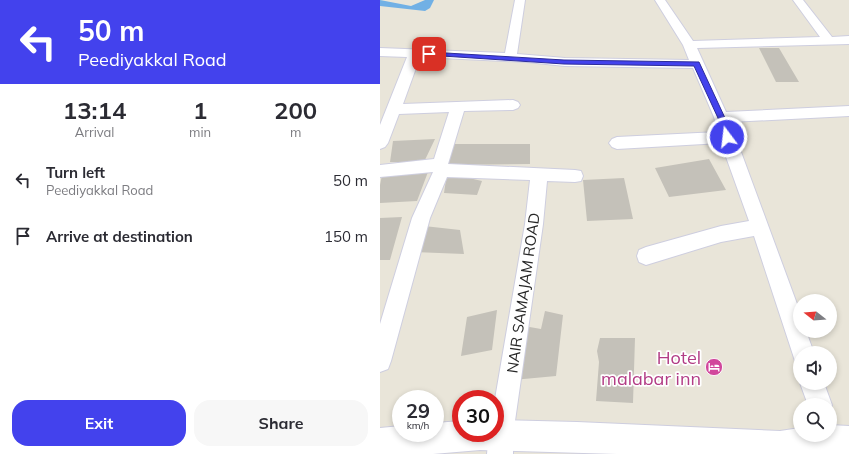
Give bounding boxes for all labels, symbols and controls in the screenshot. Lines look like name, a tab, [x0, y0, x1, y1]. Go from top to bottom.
text: 50 m	[78, 13, 144, 48]
icon: left	[12, 16, 64, 68]
pin	[412, 37, 446, 71]
icon: arrive	[418, 43, 440, 65]
text: Peediyakkal Road	[78, 48, 227, 71]
text: 13:14	[63, 95, 126, 125]
text: 1	[193, 95, 207, 125]
text: 200	[274, 95, 317, 125]
position arrow	[706, 116, 748, 158]
text: Arrival	[75, 124, 114, 140]
text: min	[189, 124, 211, 140]
text: m	[290, 124, 301, 140]
text: Turn left	[46, 163, 105, 182]
icon: left	[12, 169, 34, 191]
text: 50 m	[333, 171, 368, 190]
text: Peediyakkal Road	[46, 182, 153, 198]
street label: NAIR SAMAJAM ROAD	[502, 212, 544, 374]
icon: arrive	[12, 225, 34, 247]
text: Arrive at destination	[46, 227, 193, 246]
text: 150 m	[324, 227, 368, 246]
north arrow	[793, 294, 837, 338]
map controls	[793, 294, 837, 442]
place label: Hotel malabar inn	[601, 346, 701, 390]
button: sound	[793, 346, 837, 390]
hotel icon: Hotel malabar inn	[704, 357, 724, 377]
speed limit sign: 30	[452, 390, 504, 442]
text: 29	[406, 398, 430, 423]
button: search	[793, 398, 837, 442]
button: Exit	[12, 400, 186, 446]
button: Share	[194, 400, 368, 446]
text: km/h	[407, 419, 429, 432]

